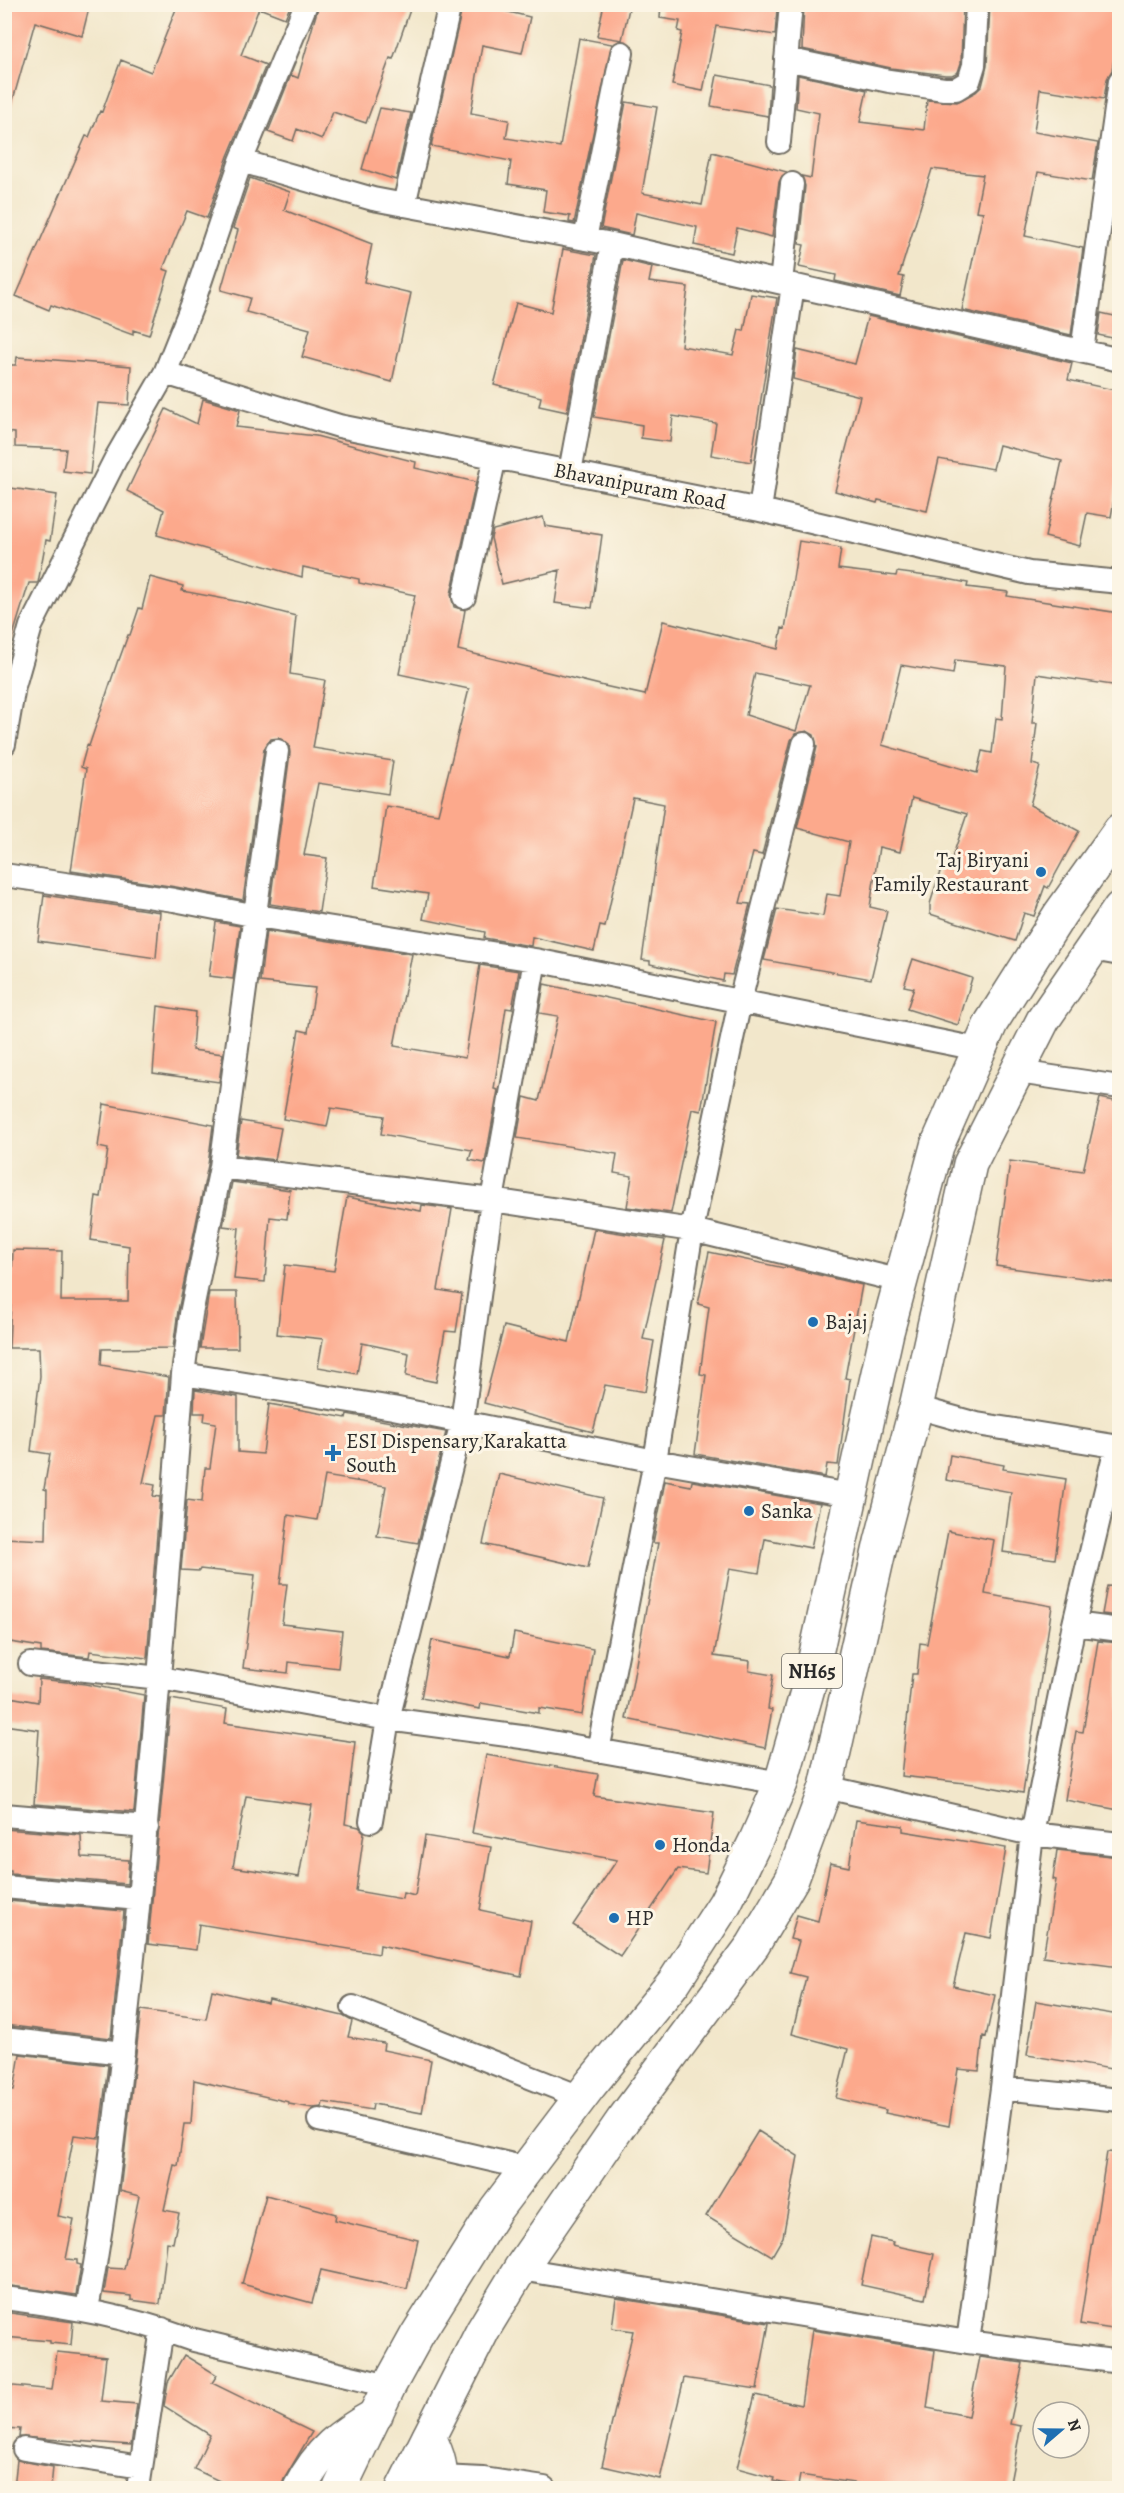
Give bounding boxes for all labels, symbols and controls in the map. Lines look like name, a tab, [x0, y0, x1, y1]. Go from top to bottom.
street label: Bhavanipuram Road	[552, 456, 729, 517]
place label: Taj Biryani Family Restaurant	[873, 846, 1029, 898]
marker: Taj Biryani Family Restaurant	[1034, 865, 1048, 879]
place label: Bajaj	[825, 1308, 868, 1336]
marker: Bajaj	[806, 1315, 820, 1329]
place label: ESI Dispensary,Karakatta South	[346, 1427, 567, 1479]
marker: ESI Dispensary,Karakatta South	[324, 1444, 342, 1462]
place label: Sanka	[761, 1497, 813, 1525]
marker: Sanka	[742, 1504, 756, 1518]
road number: NH65	[782, 1654, 842, 1688]
place label: Honda	[672, 1831, 731, 1859]
marker: Honda	[653, 1838, 667, 1852]
place label: HP	[626, 1904, 654, 1932]
marker: HP	[607, 1911, 621, 1925]
north arrow	[1031, 2400, 1091, 2460]
text: N	[1062, 2416, 1087, 2435]

